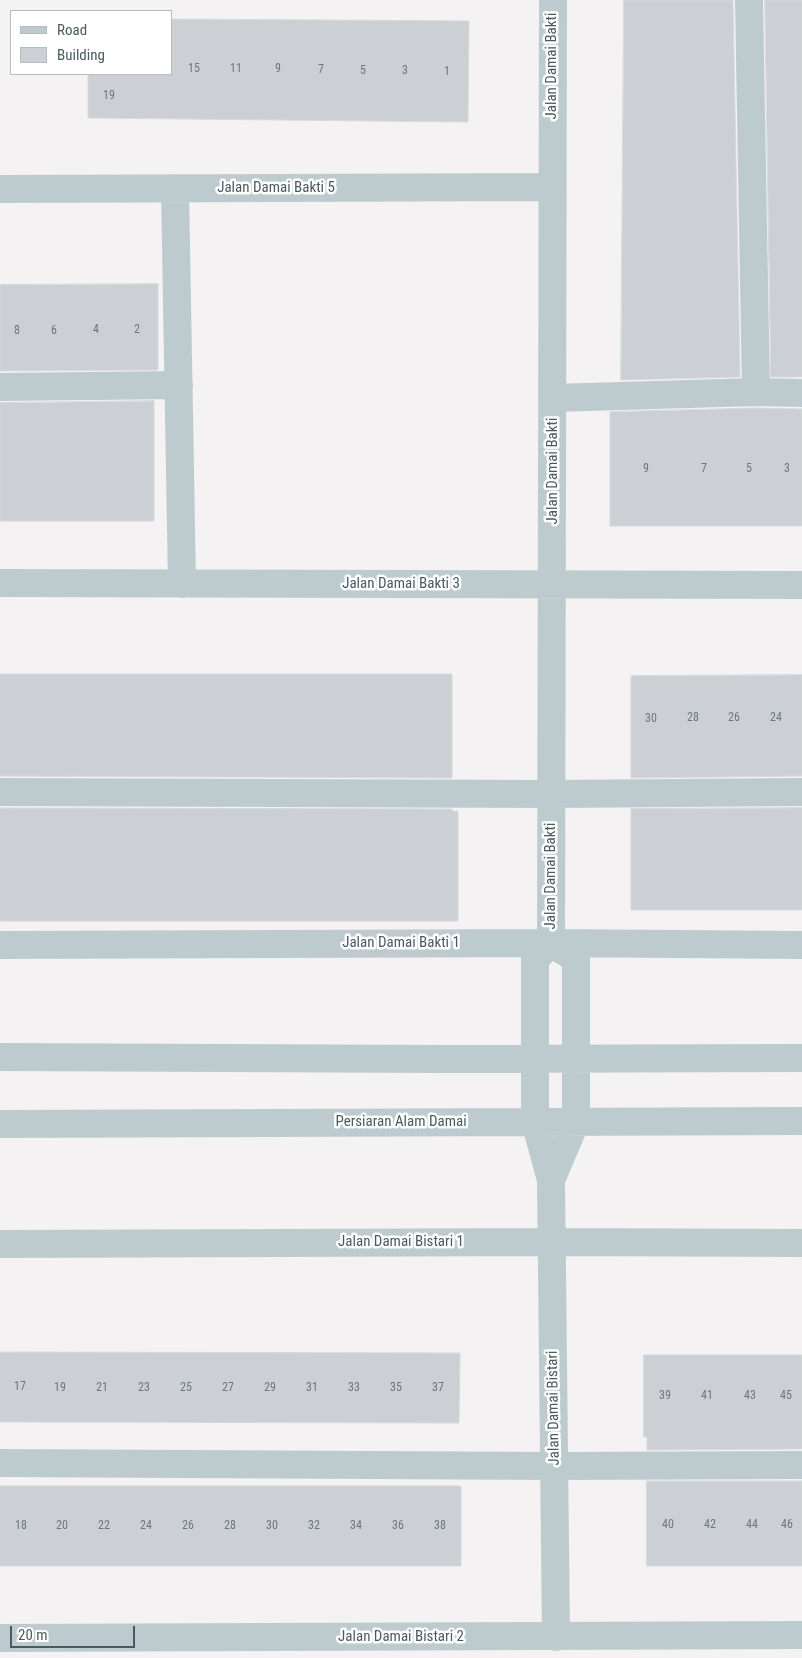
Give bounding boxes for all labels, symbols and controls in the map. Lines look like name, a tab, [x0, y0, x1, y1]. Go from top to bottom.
legend	[10, 10, 172, 75]
street label: Jalan Damai Bakti	[543, 13, 561, 119]
text: Road	[57, 21, 87, 39]
text: Building	[57, 46, 105, 64]
house number: 15	[188, 62, 200, 76]
house number: 11	[230, 62, 242, 76]
house number: 9	[275, 62, 281, 76]
house number: 7	[318, 63, 324, 77]
house number: 5	[360, 64, 366, 78]
house number: 3	[402, 64, 408, 78]
house number: 1	[444, 65, 450, 79]
house number: 19	[103, 89, 115, 103]
street label: Jalan Damai Bakti 5	[217, 179, 335, 197]
house number: 4	[93, 323, 99, 337]
house number: 2	[134, 323, 140, 337]
house number: 8	[14, 324, 20, 338]
house number: 6	[51, 324, 57, 338]
street label: Jalan Damai Bakti	[544, 418, 562, 524]
house number: 9	[643, 462, 649, 476]
house number: 7	[701, 462, 707, 476]
house number: 5	[746, 462, 752, 476]
house number: 3	[784, 462, 790, 476]
street label: Jalan Damai Bakti 3	[342, 575, 460, 593]
house number: 28	[687, 711, 699, 725]
house number: 26	[728, 711, 740, 725]
house number: 24	[770, 711, 782, 725]
house number: 30	[645, 712, 657, 726]
street label: Jalan Damai Bakti	[542, 823, 560, 929]
street label: Jalan Damai Bakti 1	[342, 934, 460, 952]
street label: Persiaran Alam Damai	[335, 1113, 467, 1131]
street label: Jalan Damai Bistari 1	[338, 1233, 464, 1251]
street label: Jalan Damai Bistari	[544, 1350, 564, 1466]
house number: 17	[14, 1380, 26, 1394]
house number: 19	[54, 1381, 66, 1395]
house number: 21	[96, 1381, 108, 1395]
house number: 23	[138, 1381, 150, 1395]
house number: 25	[180, 1381, 192, 1395]
house number: 27	[222, 1381, 234, 1395]
house number: 29	[264, 1381, 276, 1395]
house number: 31	[306, 1381, 318, 1395]
house number: 33	[348, 1381, 360, 1395]
house number: 35	[390, 1381, 402, 1395]
house number: 37	[432, 1381, 444, 1395]
house number: 39	[659, 1389, 671, 1403]
house number: 41	[701, 1389, 713, 1403]
house number: 43	[744, 1389, 756, 1403]
house number: 45	[780, 1389, 792, 1403]
house number: 40	[662, 1518, 674, 1532]
house number: 42	[704, 1518, 716, 1532]
house number: 44	[746, 1518, 758, 1532]
house number: 46	[781, 1518, 793, 1532]
house number: 18	[15, 1519, 27, 1533]
house number: 20	[56, 1519, 68, 1533]
house number: 22	[98, 1519, 110, 1533]
house number: 24	[140, 1519, 152, 1533]
house number: 26	[182, 1519, 194, 1533]
house number: 28	[224, 1519, 236, 1533]
house number: 30	[266, 1519, 278, 1533]
house number: 32	[308, 1519, 320, 1533]
house number: 34	[350, 1519, 362, 1533]
house number: 36	[392, 1519, 404, 1533]
house number: 38	[434, 1519, 446, 1533]
scale bar	[12, 1616, 138, 1648]
text: 20 m	[18, 1626, 48, 1644]
street label: Jalan Damai Bistari 2	[338, 1628, 464, 1646]

